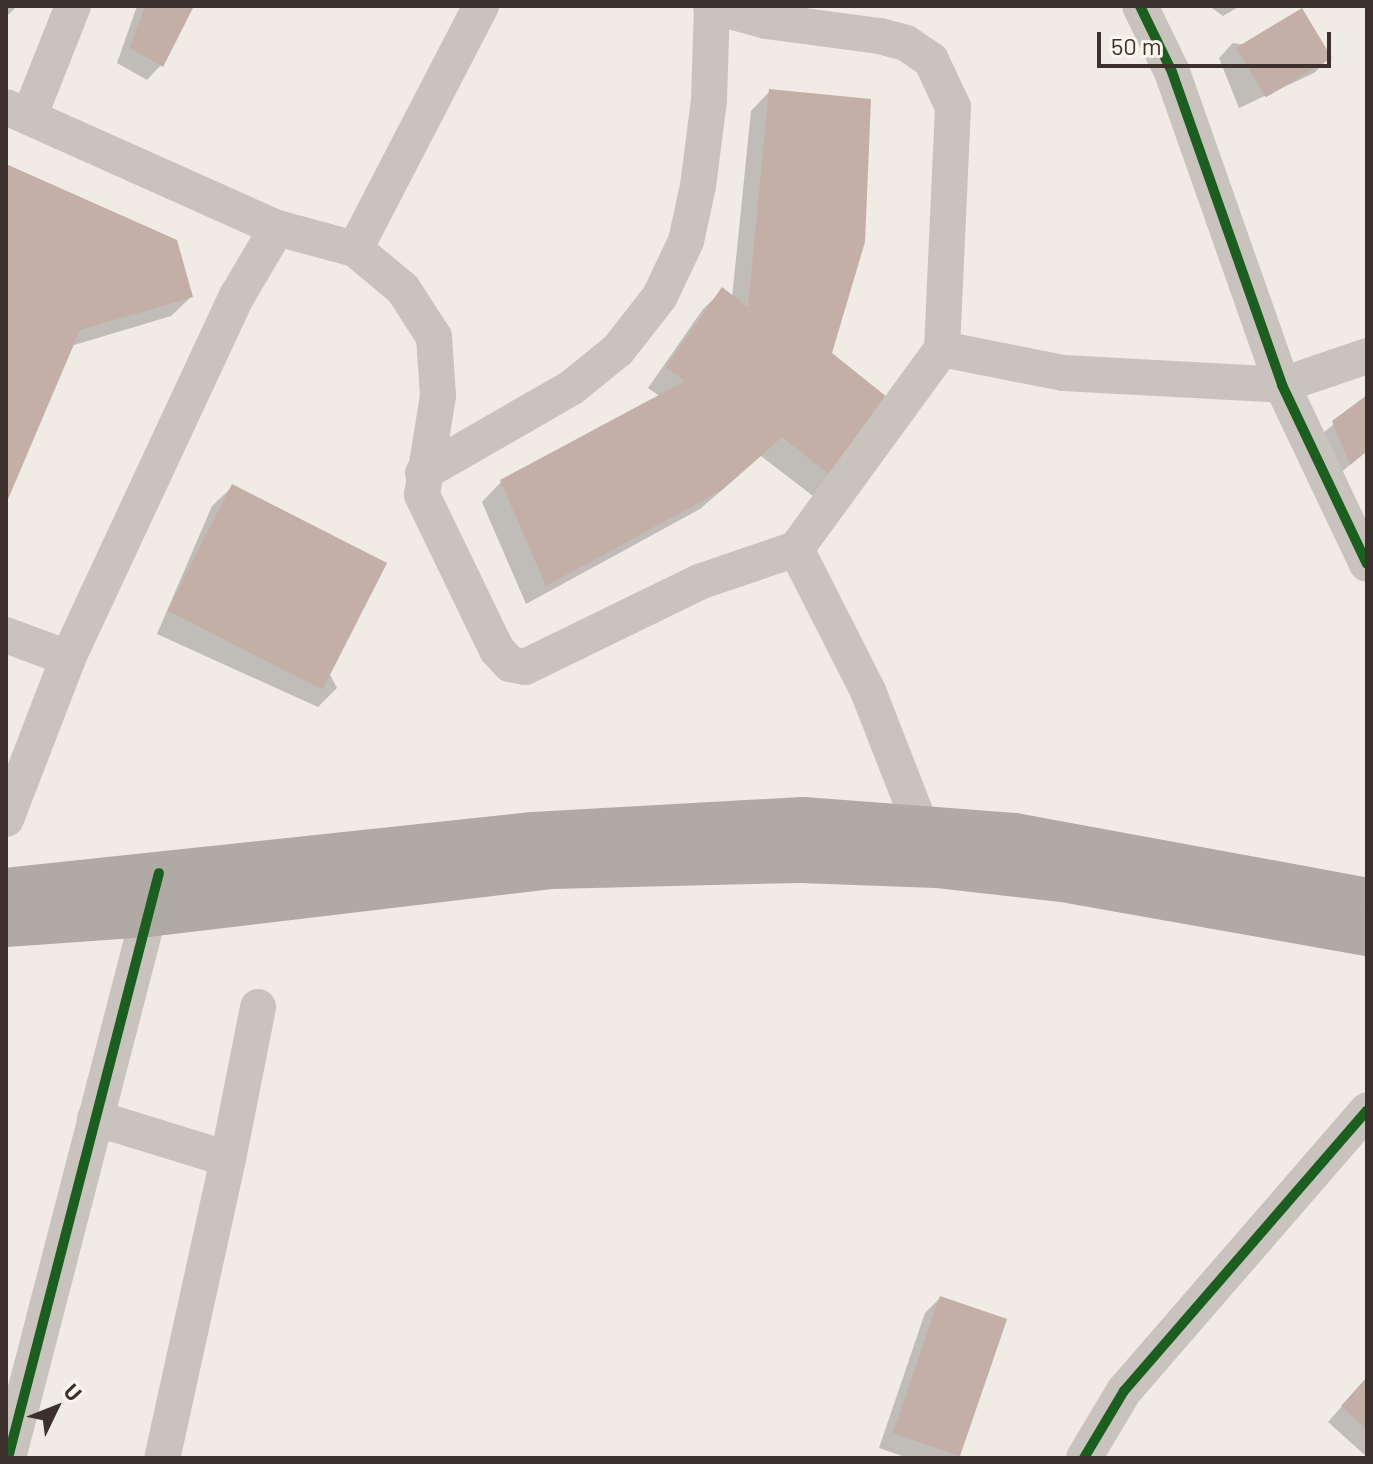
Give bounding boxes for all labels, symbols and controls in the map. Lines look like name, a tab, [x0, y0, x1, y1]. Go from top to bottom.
scale bar	[1101, 16, 1335, 66]
text: 50 m	[1111, 31, 1162, 60]
north arrow	[16, 1368, 96, 1448]
text: U	[59, 1378, 88, 1406]

